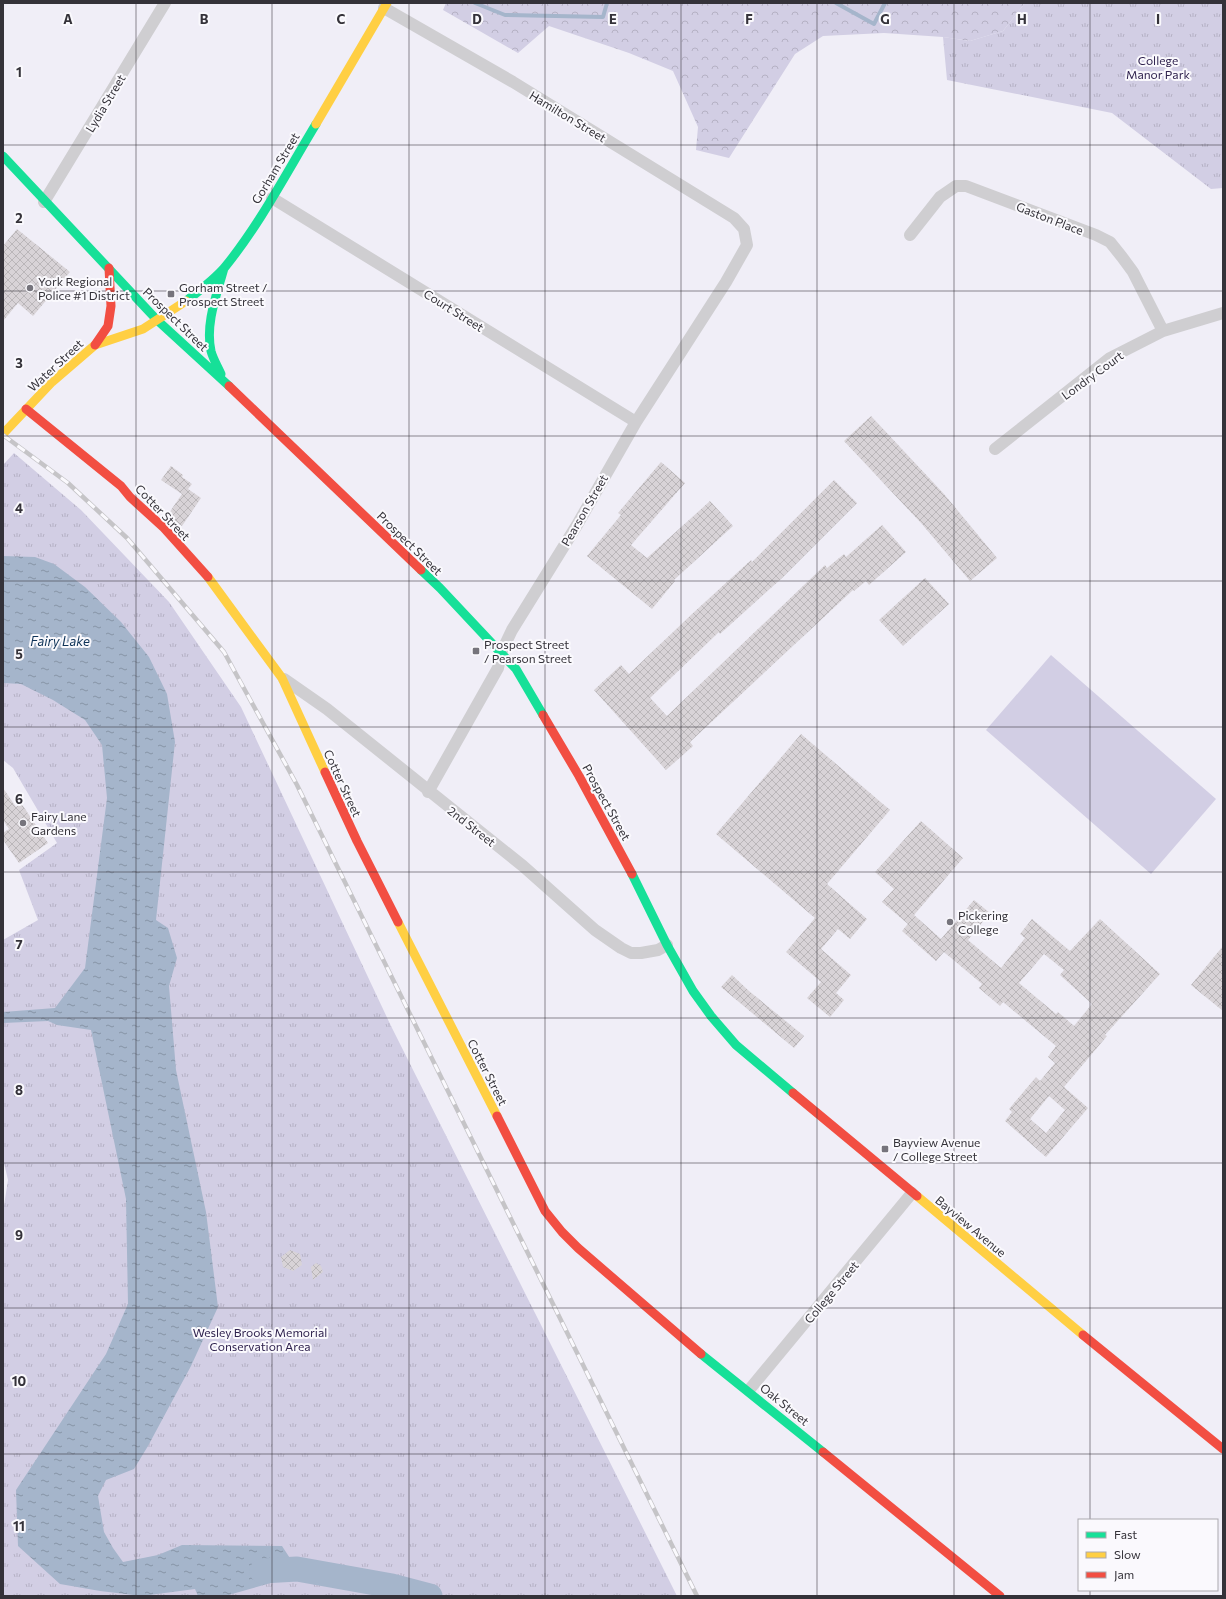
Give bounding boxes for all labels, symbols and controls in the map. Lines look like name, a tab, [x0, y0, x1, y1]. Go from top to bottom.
text: A	[63, 11, 73, 27]
text: B	[200, 11, 209, 27]
text: C	[337, 11, 346, 27]
text: D	[472, 11, 482, 27]
text: E	[609, 11, 617, 27]
text: F	[745, 11, 753, 27]
text: G	[880, 11, 890, 27]
text: H	[1017, 11, 1027, 27]
text: I	[1156, 11, 1160, 27]
park label: College Manor Park	[1126, 53, 1190, 81]
text: 1	[16, 64, 22, 80]
street label: Lydia Street	[82, 71, 128, 135]
street label: Hamilton Street	[527, 88, 609, 144]
street label: Gorham Street	[248, 130, 302, 206]
street label: Gaston Place	[1014, 199, 1086, 237]
text: 2	[15, 210, 23, 226]
place label: York Regional Police #1 District	[38, 274, 130, 302]
place label: Gorham Street / Prospect Street	[179, 280, 267, 308]
marker: York Regional Police #1 District	[25, 283, 35, 293]
street label: Prospect Street	[141, 284, 212, 354]
street label: Court Street	[421, 286, 487, 334]
marker: Gorham Street / Prospect Street	[166, 289, 176, 299]
street label: Water Street	[25, 336, 85, 394]
street label: Londry Court	[1058, 348, 1126, 402]
text: 3	[15, 355, 23, 371]
street label: Pearson Street	[558, 472, 610, 548]
street label: Cotter Street	[133, 481, 193, 543]
text: 4	[15, 500, 23, 516]
street label: Prospect Street	[375, 508, 446, 578]
water label: Fairy Lake	[30, 633, 90, 649]
place label: Prospect Street / Pearson Street	[484, 637, 572, 665]
text: 5	[15, 646, 23, 662]
marker: Prospect Street / Pearson Street	[471, 646, 481, 656]
street label: Cotter Street	[321, 747, 365, 819]
street label: Prospect Street	[580, 761, 634, 843]
text: 6	[15, 791, 23, 807]
street label: 2nd Street	[445, 803, 499, 849]
place label: Fairy Lane Gardens	[31, 809, 87, 837]
marker: Fairy Lane Gardens	[18, 818, 28, 828]
place label: Pickering College	[958, 908, 1009, 936]
marker: Pickering College	[945, 917, 955, 927]
text: 7	[15, 936, 23, 952]
street label: Cotter Street	[465, 1037, 511, 1107]
text: 8	[15, 1082, 23, 1098]
place label: Bayview Avenue / College Street	[893, 1135, 980, 1163]
marker: Bayview Avenue / College Street	[880, 1144, 890, 1154]
street label: Bayview Avenue	[933, 1193, 1009, 1259]
text: 9	[15, 1227, 23, 1243]
street label: College Street	[801, 1258, 861, 1326]
park label: Wesley Brooks Memorial Conservation Area	[193, 1325, 327, 1353]
text: 10	[12, 1373, 27, 1389]
street label: Oak Street	[758, 1380, 812, 1428]
text: 11	[13, 1518, 25, 1534]
legend	[1078, 1519, 1218, 1591]
text: Fast	[1114, 1527, 1137, 1541]
text: Slow	[1114, 1547, 1141, 1561]
text: Jam	[1114, 1567, 1134, 1582]

